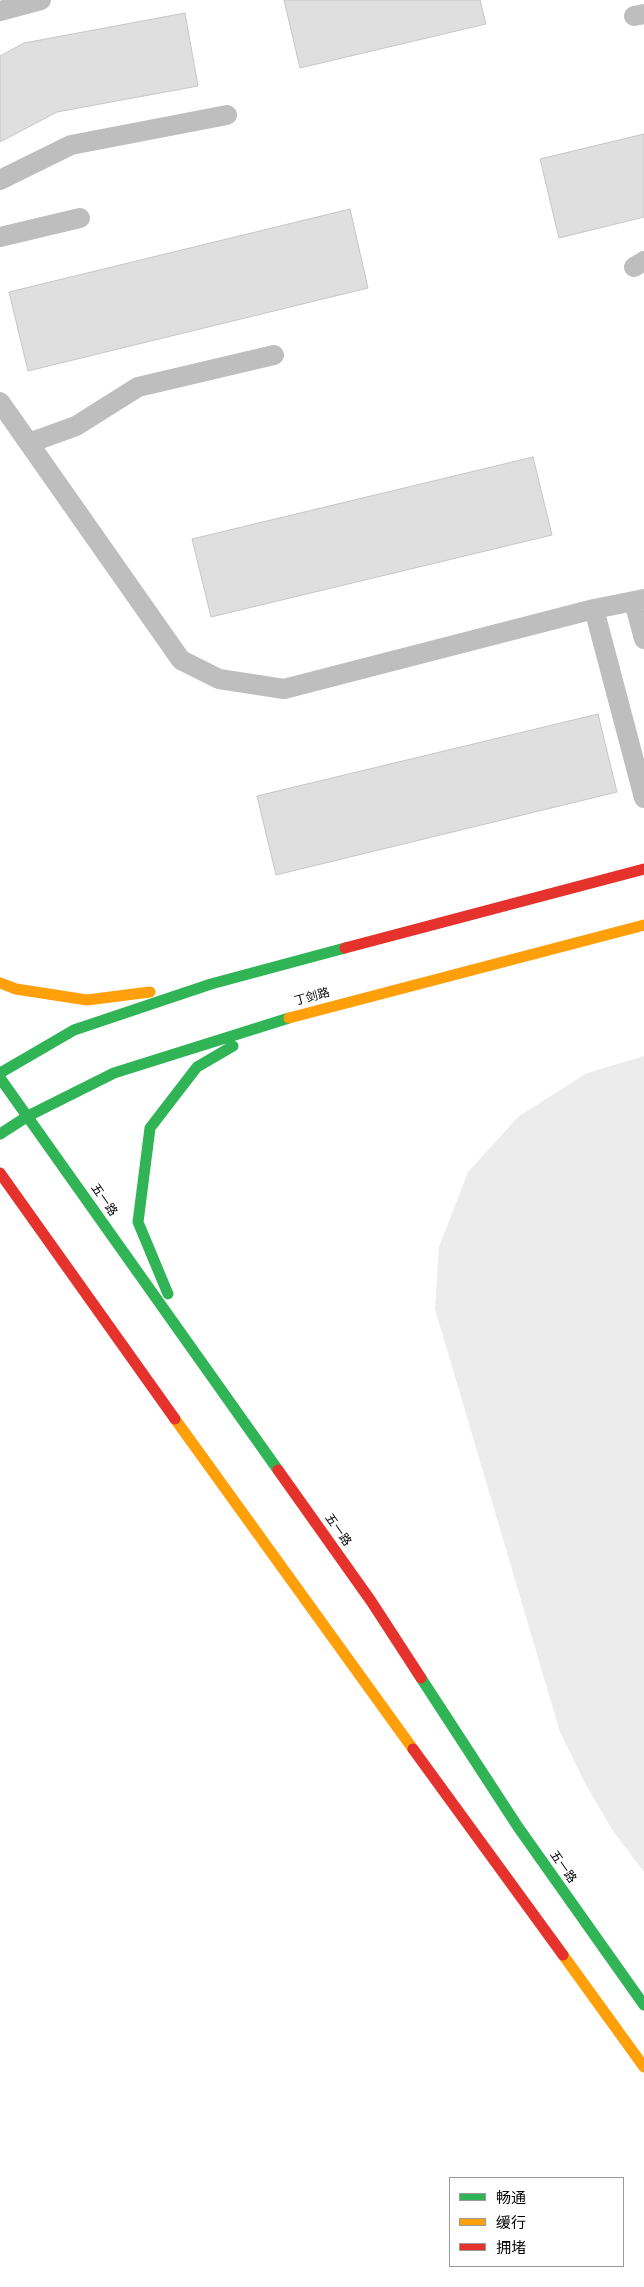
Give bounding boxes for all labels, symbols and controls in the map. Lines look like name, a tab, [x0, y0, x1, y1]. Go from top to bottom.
street label: 丁剑路	[293, 985, 331, 1009]
street label: 五一路	[88, 1181, 120, 1219]
street label: 五一路	[322, 1511, 354, 1549]
street label: 五一路	[547, 1848, 579, 1886]
legend	[449, 2177, 624, 2267]
text: 畅通	[496, 2189, 526, 2207]
text: 缓行	[496, 2214, 526, 2232]
text: 拥堵	[496, 2239, 526, 2257]

